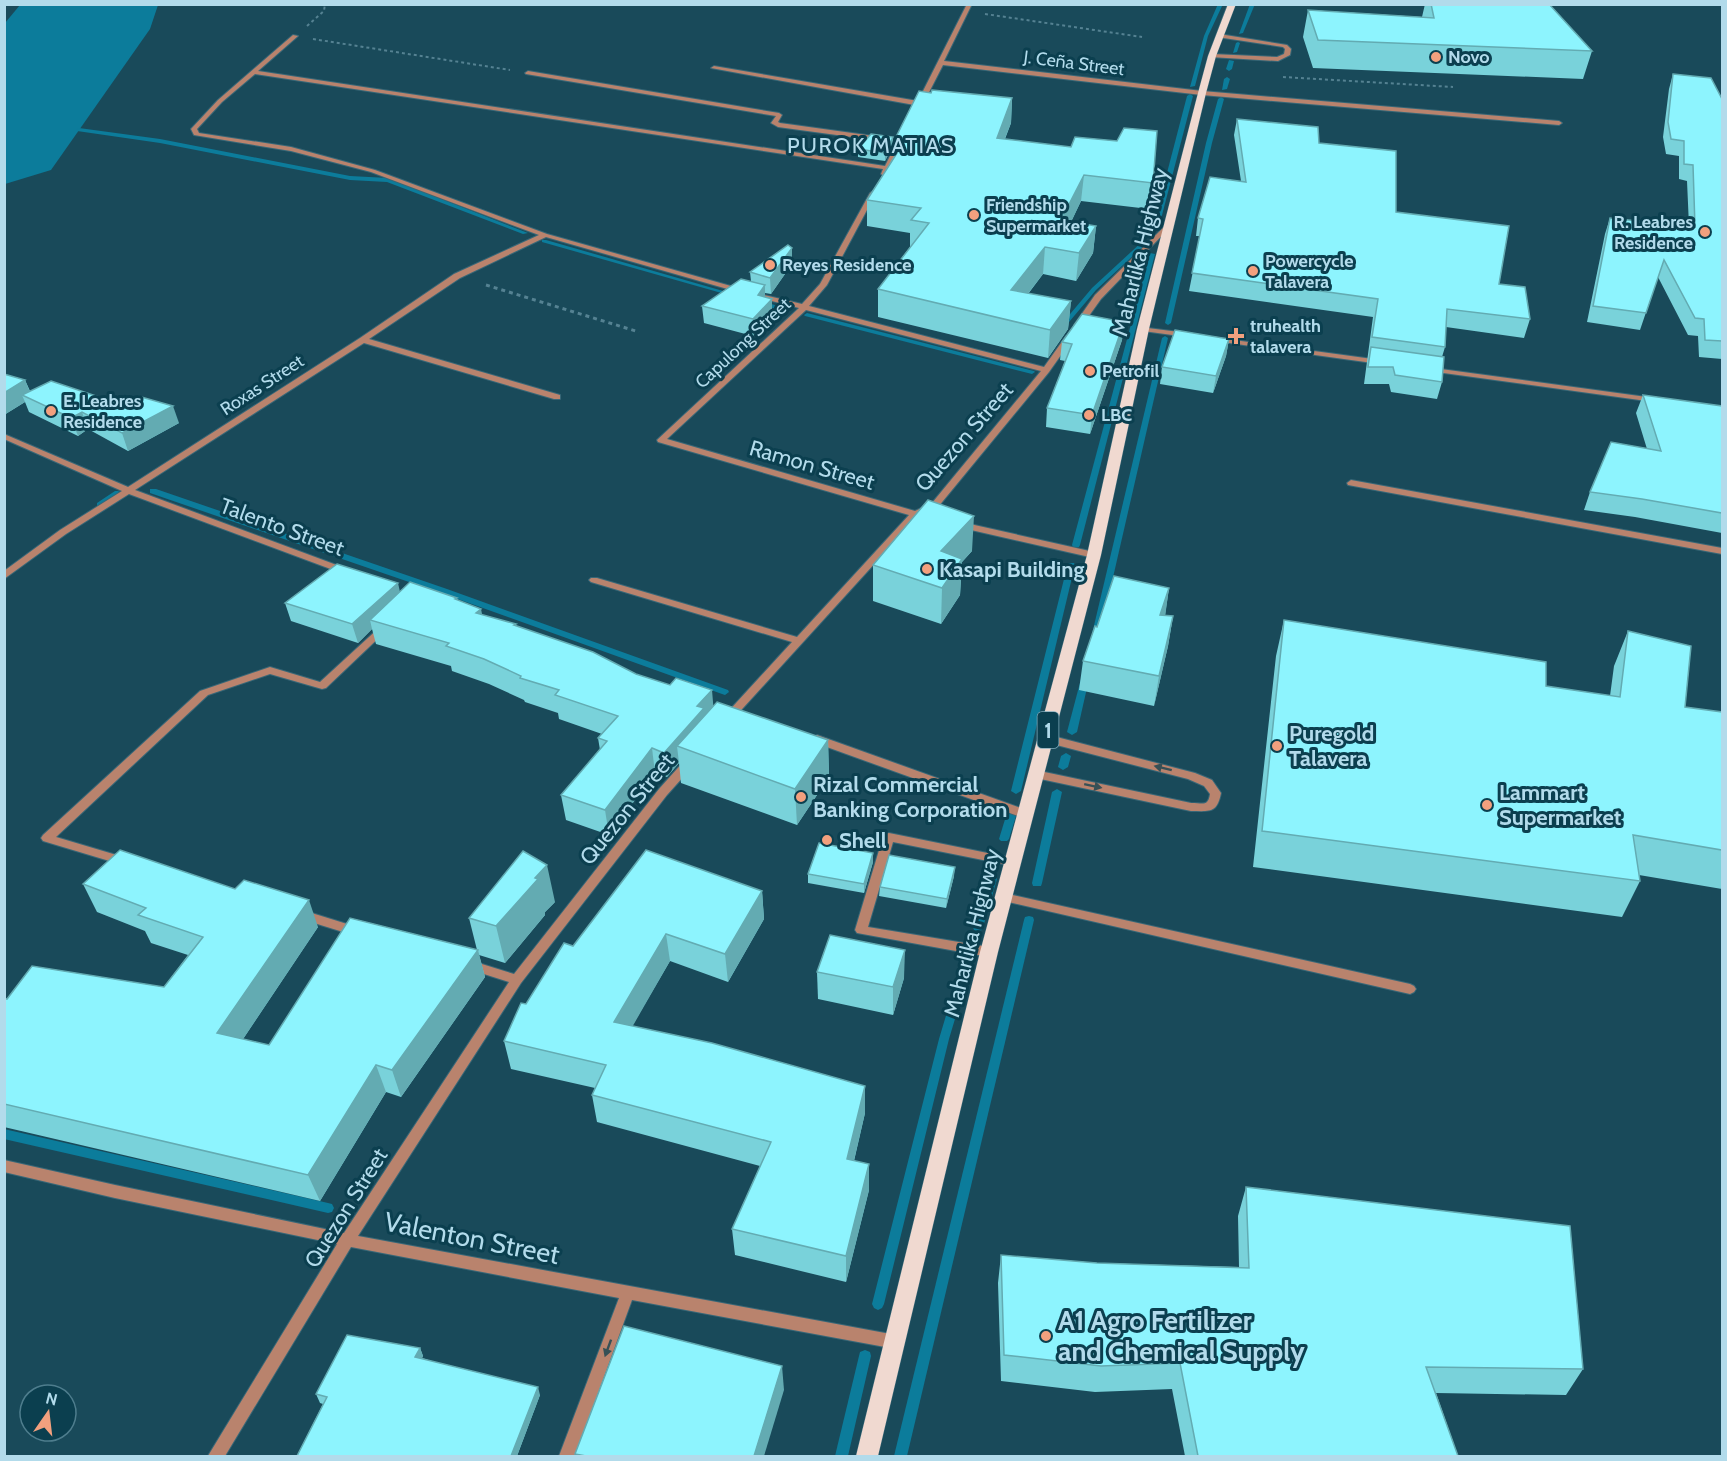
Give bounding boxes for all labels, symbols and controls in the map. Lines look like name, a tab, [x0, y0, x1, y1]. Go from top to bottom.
street label: J. Ceña Street	[1021, 46, 1126, 80]
place label: Novo	[1448, 46, 1490, 68]
marker: Novo	[1429, 50, 1443, 64]
district label: PUROK MATIAS	[787, 132, 955, 159]
street label: Maharlika Highway	[1106, 165, 1174, 339]
place label: Friendship Supermarket	[986, 194, 1086, 237]
marker: Friendship Supermarket	[967, 208, 981, 222]
place label: R. Leabres Residence	[1614, 211, 1693, 254]
marker: R. Leabres Residence	[1698, 225, 1712, 239]
place label: Powercycle Talavera	[1265, 250, 1353, 293]
place label: Reyes Residence	[782, 254, 911, 276]
marker: Reyes Residence	[763, 258, 777, 272]
marker: Powercycle Talavera	[1246, 264, 1260, 278]
street label: Capulong Street	[691, 293, 795, 393]
place label: truhealth talavera	[1250, 315, 1321, 358]
marker: truhealth talavera	[1227, 327, 1245, 345]
street label: Roxas Street	[216, 350, 308, 420]
place label: Petrofil	[1102, 360, 1160, 382]
marker: Petrofil	[1083, 364, 1097, 378]
street label: Quezon Street	[909, 377, 1019, 497]
place label: E. Leabres Residence	[63, 390, 142, 433]
marker: E. Leabres Residence	[44, 404, 58, 418]
place label: LBC	[1101, 404, 1132, 426]
marker: LBC	[1082, 408, 1096, 422]
street label: Ramon Street	[746, 434, 878, 496]
street label: Talento Street	[216, 492, 348, 562]
place label: Kasapi Building	[939, 556, 1084, 583]
marker: Kasapi Building	[920, 562, 934, 576]
road number: 1	[1038, 712, 1058, 748]
place label: Puregold Talavera	[1289, 720, 1374, 772]
marker: Puregold Talavera	[1270, 739, 1284, 753]
street label: Quezon Street	[574, 747, 681, 870]
one-way arrow	[1154, 763, 1172, 773]
place label: Rizal Commercial Banking Corporation	[813, 771, 1007, 823]
place label: Lammart Supermarket	[1499, 779, 1622, 831]
one-way arrow	[1083, 782, 1102, 791]
marker: Rizal Commercial Banking Corporation	[794, 790, 808, 804]
marker: Lammart Supermarket	[1480, 798, 1494, 812]
place label: Shell	[839, 827, 887, 854]
marker: Shell	[820, 833, 834, 847]
street label: Maharlika Highway	[938, 846, 1006, 1020]
street label: Quezon Street	[299, 1143, 394, 1273]
street label: Valenton Street	[382, 1205, 562, 1271]
place label: A1 Agro Fertilizer and Chemical Supply	[1058, 1304, 1305, 1368]
marker: A1 Agro Fertilizer and Chemical Supply	[1039, 1329, 1053, 1343]
one-way arrow	[602, 1339, 612, 1357]
north arrow	[18, 1383, 78, 1443]
text: N	[44, 1388, 59, 1410]

